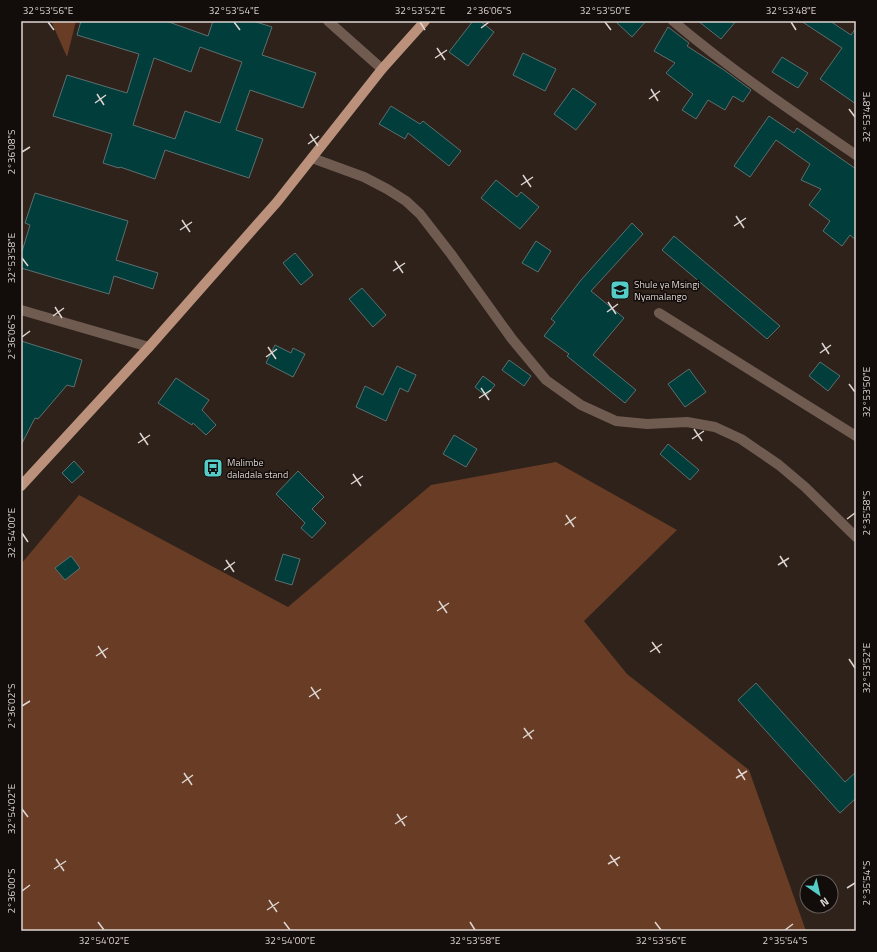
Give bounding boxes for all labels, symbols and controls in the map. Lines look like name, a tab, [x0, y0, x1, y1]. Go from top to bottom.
text: 32°53'56"E	[23, 3, 74, 18]
text: 32°53'54"E	[209, 3, 260, 18]
text: 32°53'52"E	[395, 3, 446, 18]
text: 2°36'06"S	[467, 3, 511, 18]
text: 32°53'50"E	[580, 3, 631, 18]
text: 32°53'48"E	[766, 3, 817, 18]
text: 32°53'48"E	[859, 91, 874, 142]
text: 2°36'08"S	[4, 130, 19, 174]
text: 32°53'58"E	[4, 232, 19, 283]
place label: Shule ya Msingi Nyamalango	[634, 277, 700, 304]
school or university icon: Shule ya Msingi Nyamalango	[609, 279, 631, 301]
text: 2°36'06"S	[4, 315, 19, 359]
text: 32°53'50"E	[859, 366, 874, 417]
place label: Malimbe daladala stand	[227, 455, 288, 482]
bus stop icon: Malimbe daladala stand	[202, 457, 224, 479]
text: 2°35'58"S	[859, 491, 874, 535]
text: 32°54'00"E	[4, 507, 19, 558]
text: 32°53'52"E	[859, 642, 874, 693]
text: 2°36'02"S	[4, 684, 19, 728]
text: 32°54'02"E	[4, 783, 19, 834]
text: 2°35'54"S	[859, 861, 874, 905]
text: 2°36'00"S	[4, 869, 19, 913]
north arrow	[799, 874, 839, 914]
text: N	[817, 894, 832, 911]
text: 32°54'02"E	[79, 933, 130, 948]
text: 32°54'00"E	[265, 933, 316, 948]
text: 32°53'58"E	[450, 933, 501, 948]
text: 32°53'56"E	[636, 933, 687, 948]
text: 2°35'54"S	[763, 933, 807, 948]

